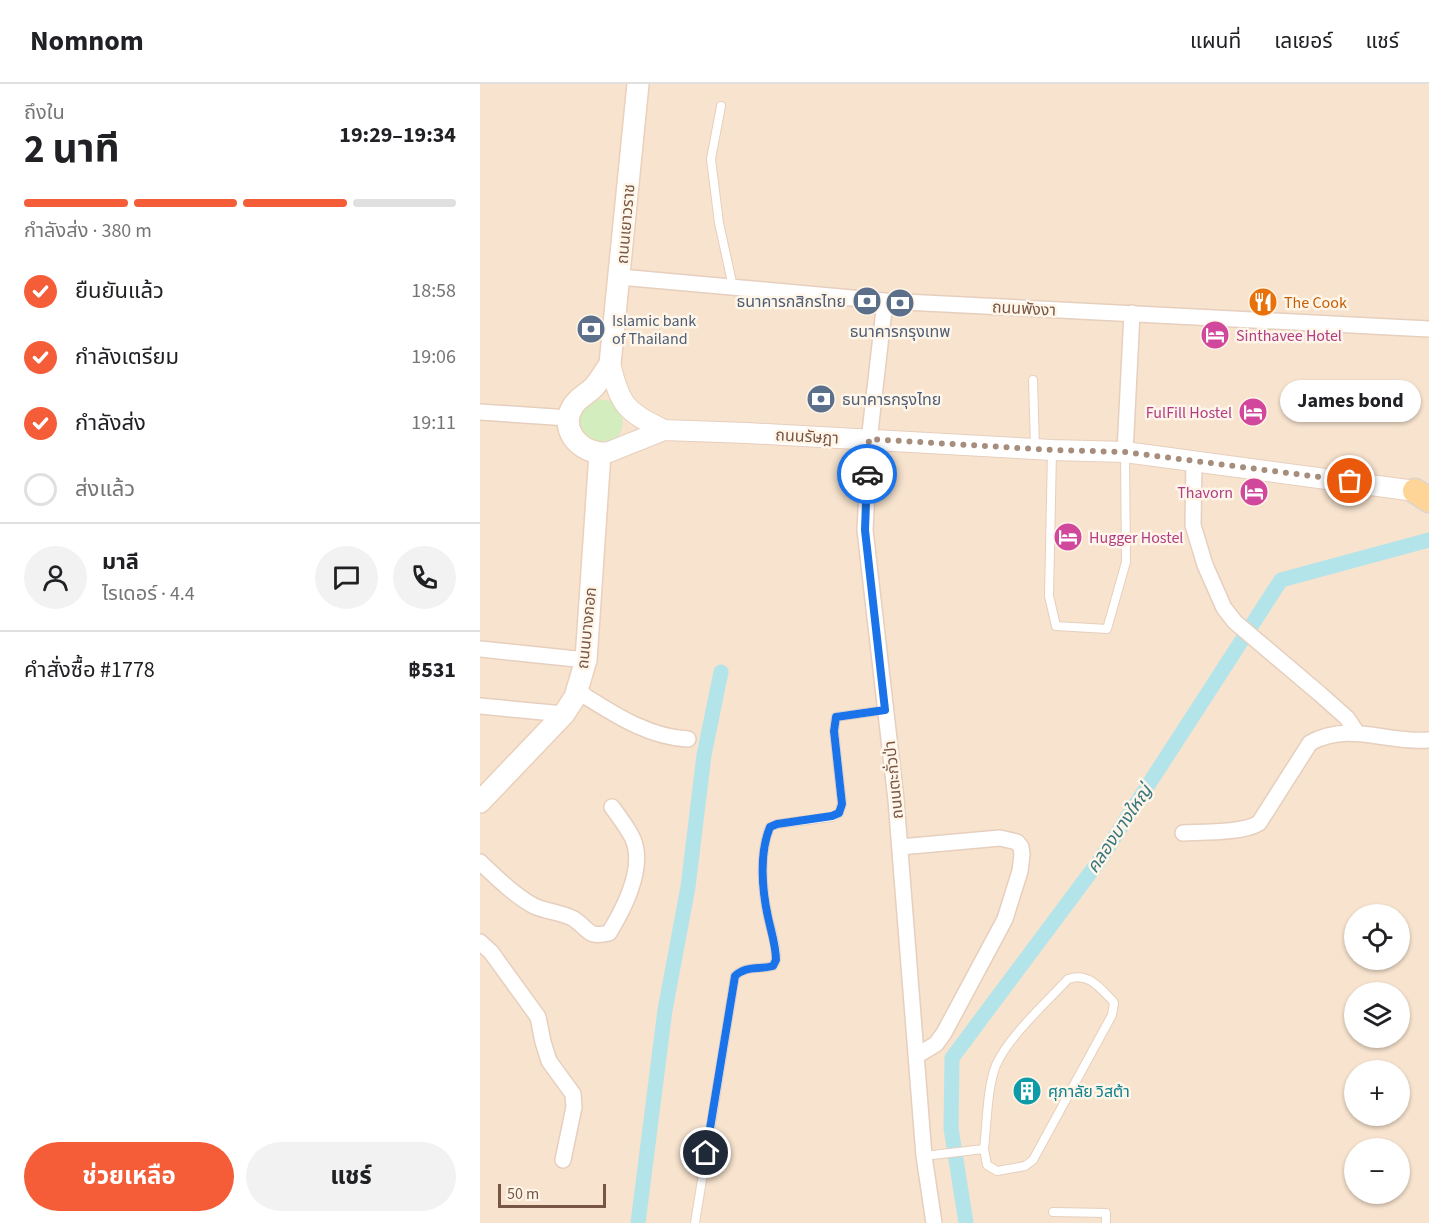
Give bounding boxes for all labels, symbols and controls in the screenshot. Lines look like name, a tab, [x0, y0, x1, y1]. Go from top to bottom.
text: Nomnom	[30, 21, 144, 61]
text: แผนที่	[1190, 26, 1241, 56]
text: เลเยอร์	[1274, 26, 1333, 56]
text: แชร์	[1366, 26, 1399, 56]
text: ถึงใน	[24, 99, 65, 127]
text: 19:29–19:34	[339, 119, 456, 151]
text: 2 นาที	[24, 122, 120, 178]
street label: ถนนเยาวราช	[612, 183, 640, 265]
text: กำลังส่ง · 380 m	[24, 217, 152, 245]
icon: check	[24, 275, 57, 308]
text: ยืนยันแล้ว	[75, 275, 164, 307]
text: 18:58	[411, 277, 456, 305]
bank icon: ธนาคารกสิกรไทย	[851, 285, 883, 317]
restaurant icon: The Cook	[1247, 286, 1279, 318]
bank icon: ธนาคารกรุงเทพ	[884, 287, 916, 319]
place label: ธนาคารกสิกรไทย	[737, 291, 846, 313]
place label: The Cook	[1284, 292, 1347, 314]
street label: ถนนพังงา	[991, 296, 1057, 322]
place label: Islamic bank of Thailand	[612, 310, 696, 350]
bank icon: Islamic bank of Thailand	[575, 313, 607, 345]
hotel icon: Sinthavee Hotel	[1199, 319, 1231, 351]
place label: ธนาคารกรุงเทพ	[850, 321, 950, 343]
place label: Sinthavee Hotel	[1236, 325, 1342, 347]
icon: check	[24, 341, 57, 374]
text: กำลังเตรียม	[75, 341, 179, 373]
text: 19:06	[411, 343, 456, 371]
callout: James bond	[1280, 379, 1420, 421]
bank icon: ธนาคารกรุงไทย	[805, 383, 837, 415]
text: James bond	[1297, 387, 1404, 415]
place label: ธนาคารกรุงไทย	[842, 389, 941, 411]
hotel icon: FulFill Hostel	[1237, 396, 1269, 428]
place label: FulFill Hostel	[1146, 402, 1232, 424]
icon: check	[24, 407, 57, 440]
text: กำลังส่ง	[75, 407, 146, 439]
text: 19:11	[411, 409, 456, 437]
street label: ถนนรัษฎา	[775, 424, 839, 450]
courier	[837, 444, 897, 504]
pin	[1324, 455, 1375, 506]
icon: car	[851, 458, 884, 491]
icon: bag	[1333, 464, 1366, 497]
text: ส่งแล้ว	[75, 473, 135, 505]
hotel icon: Thavorn	[1238, 476, 1270, 508]
place label: Thavorn	[1177, 482, 1233, 504]
hotel icon: Hugger Hostel	[1052, 521, 1084, 553]
place label: Hugger Hostel	[1089, 527, 1183, 549]
button: person	[24, 546, 87, 609]
text: มาลี	[102, 546, 139, 578]
button: chat	[315, 546, 378, 609]
button: phone	[393, 546, 456, 609]
text: ไรเดอร์ · 4.4	[102, 580, 195, 608]
street label: ถนนบางกอก	[572, 586, 602, 670]
text: คำสั่งซื้อ #1778	[24, 654, 155, 686]
text: ฿531	[408, 654, 456, 686]
street label: ถนนตะกั่วป่า	[879, 740, 909, 820]
water label: คลองบางใหญ่	[1081, 778, 1160, 878]
map controls	[1344, 904, 1410, 1204]
button: locate	[1344, 904, 1410, 970]
button: layers	[1344, 982, 1410, 1048]
button: +	[1344, 1060, 1410, 1126]
building icon: ศุภาลัย วิสต้า	[1011, 1075, 1043, 1107]
place label: ศุภาลัย วิสต้า	[1048, 1081, 1130, 1103]
pin	[680, 1127, 731, 1178]
icon: home	[689, 1136, 722, 1169]
button: −	[1344, 1138, 1410, 1204]
button: ช่วยเหลือ	[24, 1142, 234, 1211]
button: แชร์	[246, 1142, 456, 1211]
scale bar	[498, 1181, 606, 1208]
text: 50 m	[507, 1183, 539, 1205]

